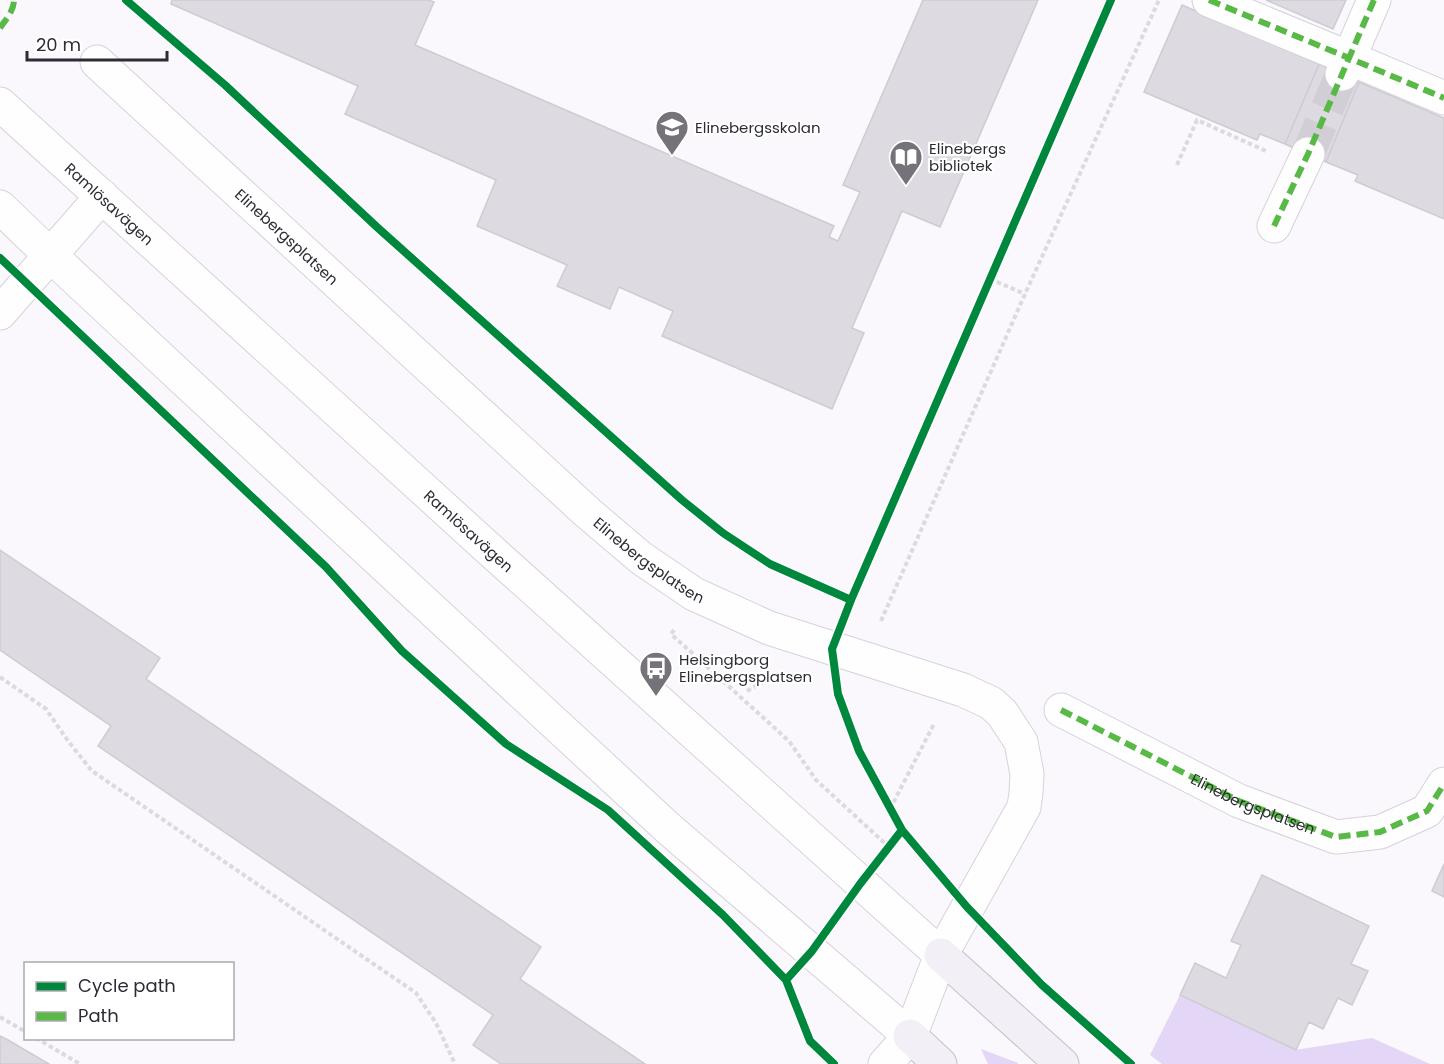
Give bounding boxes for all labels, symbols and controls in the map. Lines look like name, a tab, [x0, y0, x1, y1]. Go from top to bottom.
scale bar	[27, 24, 166, 62]
text: 20 m	[36, 32, 81, 57]
school or university icon: Elinebergsskolan	[654, 109, 690, 156]
place label: Elinebergsskolan	[695, 117, 821, 138]
place label: Elinebergs bibliotek	[929, 138, 1006, 176]
library icon: Elinebergs bibliotek	[888, 139, 924, 186]
street label: Ramlösavägen	[60, 158, 159, 250]
street label: Elinebergsplatsen	[231, 184, 343, 289]
street label: Ramlösavägen	[420, 485, 518, 577]
street label: Elinebergsplatsen	[589, 512, 708, 608]
place label: Helsingborg Elinebergsplatsen	[679, 649, 812, 687]
bus stop icon: Helsingborg Elinebergsplatsen	[638, 650, 674, 697]
street label: Elinebergsplatsen	[1187, 768, 1318, 839]
legend	[24, 962, 234, 1040]
text: Cycle path	[78, 973, 176, 998]
text: Path	[78, 1003, 119, 1028]

